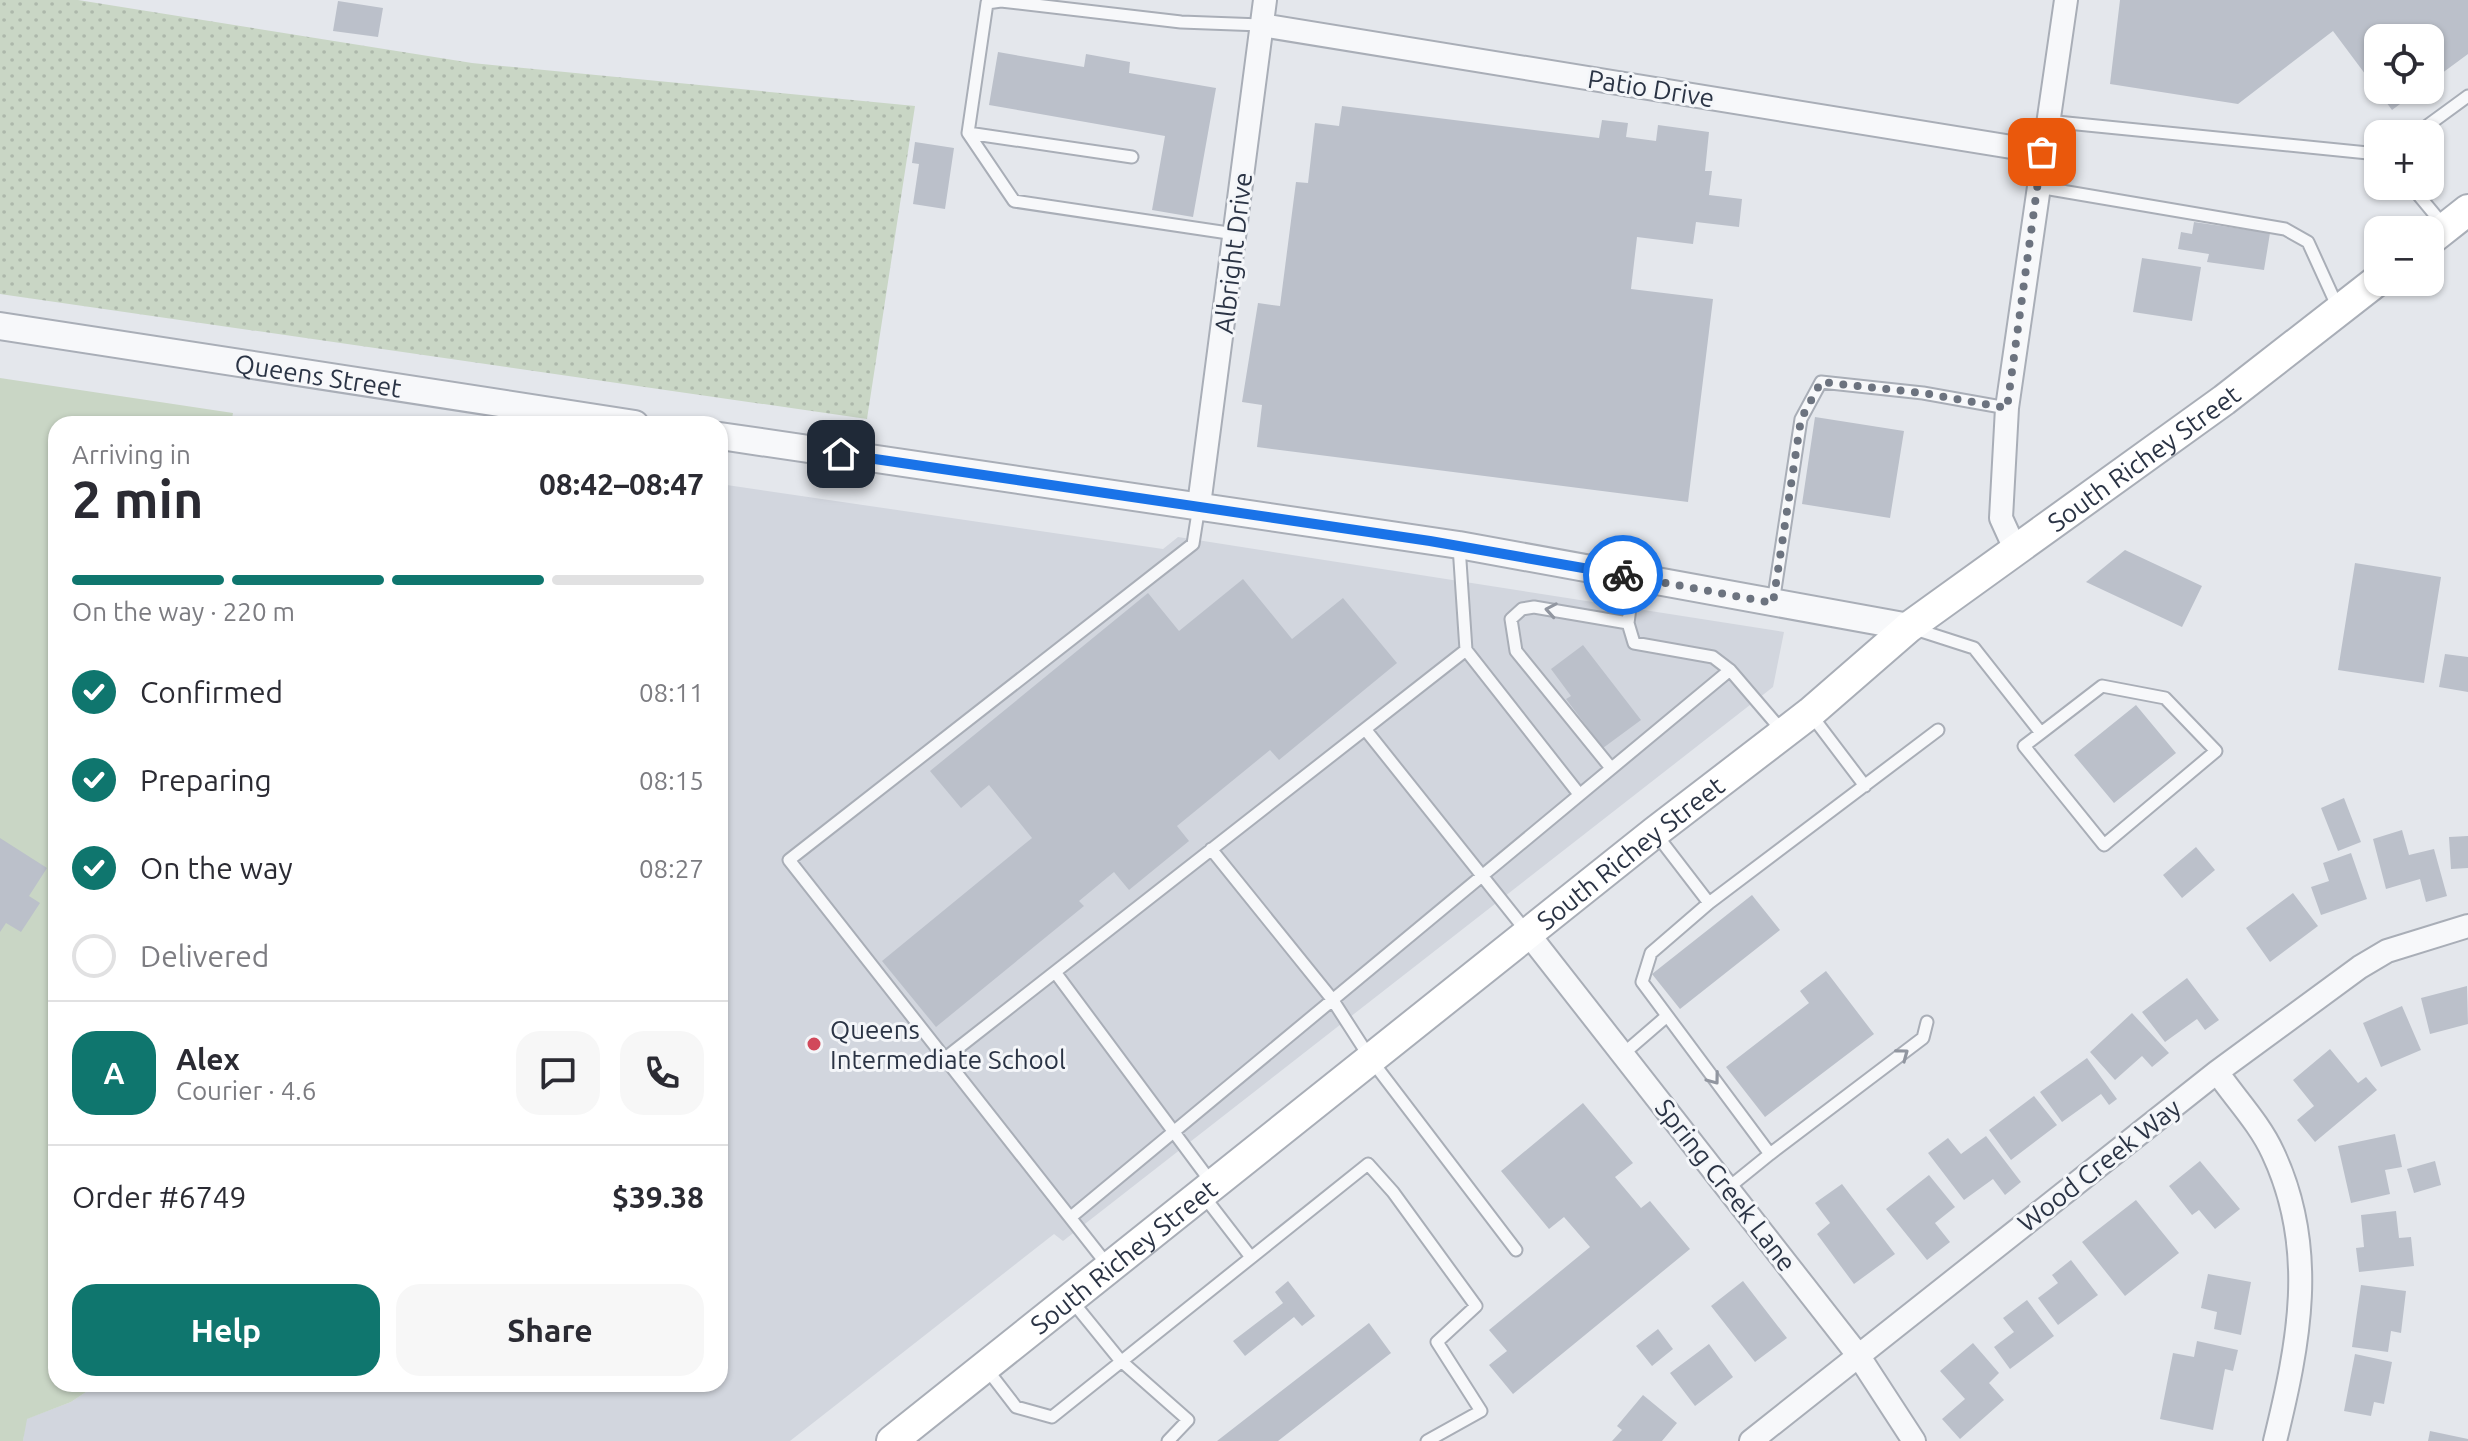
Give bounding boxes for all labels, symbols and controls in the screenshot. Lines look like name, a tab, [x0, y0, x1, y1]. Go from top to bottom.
map controls	[2364, 24, 2444, 296]
button: locate	[2364, 24, 2444, 104]
street label: Patio Drive	[1586, 64, 1716, 112]
pin	[2008, 118, 2076, 186]
button: +	[2364, 120, 2444, 200]
icon: bag	[2020, 130, 2064, 174]
street label: Albright Drive	[1209, 171, 1257, 335]
button: −	[2364, 216, 2444, 296]
street label: Queens Street	[233, 348, 404, 402]
street label: South Richey Street	[2042, 379, 2245, 537]
pin	[807, 420, 875, 488]
icon: home	[819, 432, 863, 476]
text: Arriving in	[72, 440, 191, 469]
text: 08:42–08:47	[539, 467, 704, 501]
text: 2 min	[72, 470, 203, 528]
courier	[1583, 535, 1663, 615]
icon: bike	[1601, 553, 1645, 597]
text: On the way · 220 m	[72, 597, 295, 626]
one-way arrow	[1544, 602, 1558, 619]
icon: check	[72, 670, 116, 714]
text: Confirmed	[140, 675, 283, 709]
text: 08:11	[639, 678, 704, 707]
icon: check	[72, 758, 116, 802]
text: Preparing	[140, 763, 272, 797]
text: 08:15	[639, 766, 704, 795]
street label: South Richey Street	[1531, 770, 1729, 935]
icon: check	[72, 846, 116, 890]
text: On the way	[140, 851, 293, 885]
text: 08:27	[639, 854, 704, 883]
text: Delivered	[140, 939, 269, 973]
place label: Queens Intermediate School	[830, 1015, 1066, 1074]
button: chat	[516, 1031, 600, 1115]
button: phone	[620, 1031, 704, 1115]
marker: Queens Intermediate School	[805, 1035, 823, 1053]
text: Alex	[176, 1042, 240, 1076]
one-way arrow	[1894, 1049, 1908, 1063]
text: A	[103, 1056, 125, 1090]
one-way arrow	[1704, 1070, 1719, 1085]
text: Courier · 4.6	[176, 1076, 316, 1105]
street label: Spring Creek Lane	[1650, 1093, 1802, 1277]
street label: Wood Creek Way	[2012, 1093, 2186, 1237]
street label: South Richey Street	[1025, 1173, 1222, 1339]
text: Order #6749	[72, 1180, 246, 1214]
text: $39.38	[612, 1180, 704, 1214]
button: Help	[72, 1284, 380, 1376]
button: Share	[396, 1284, 704, 1376]

